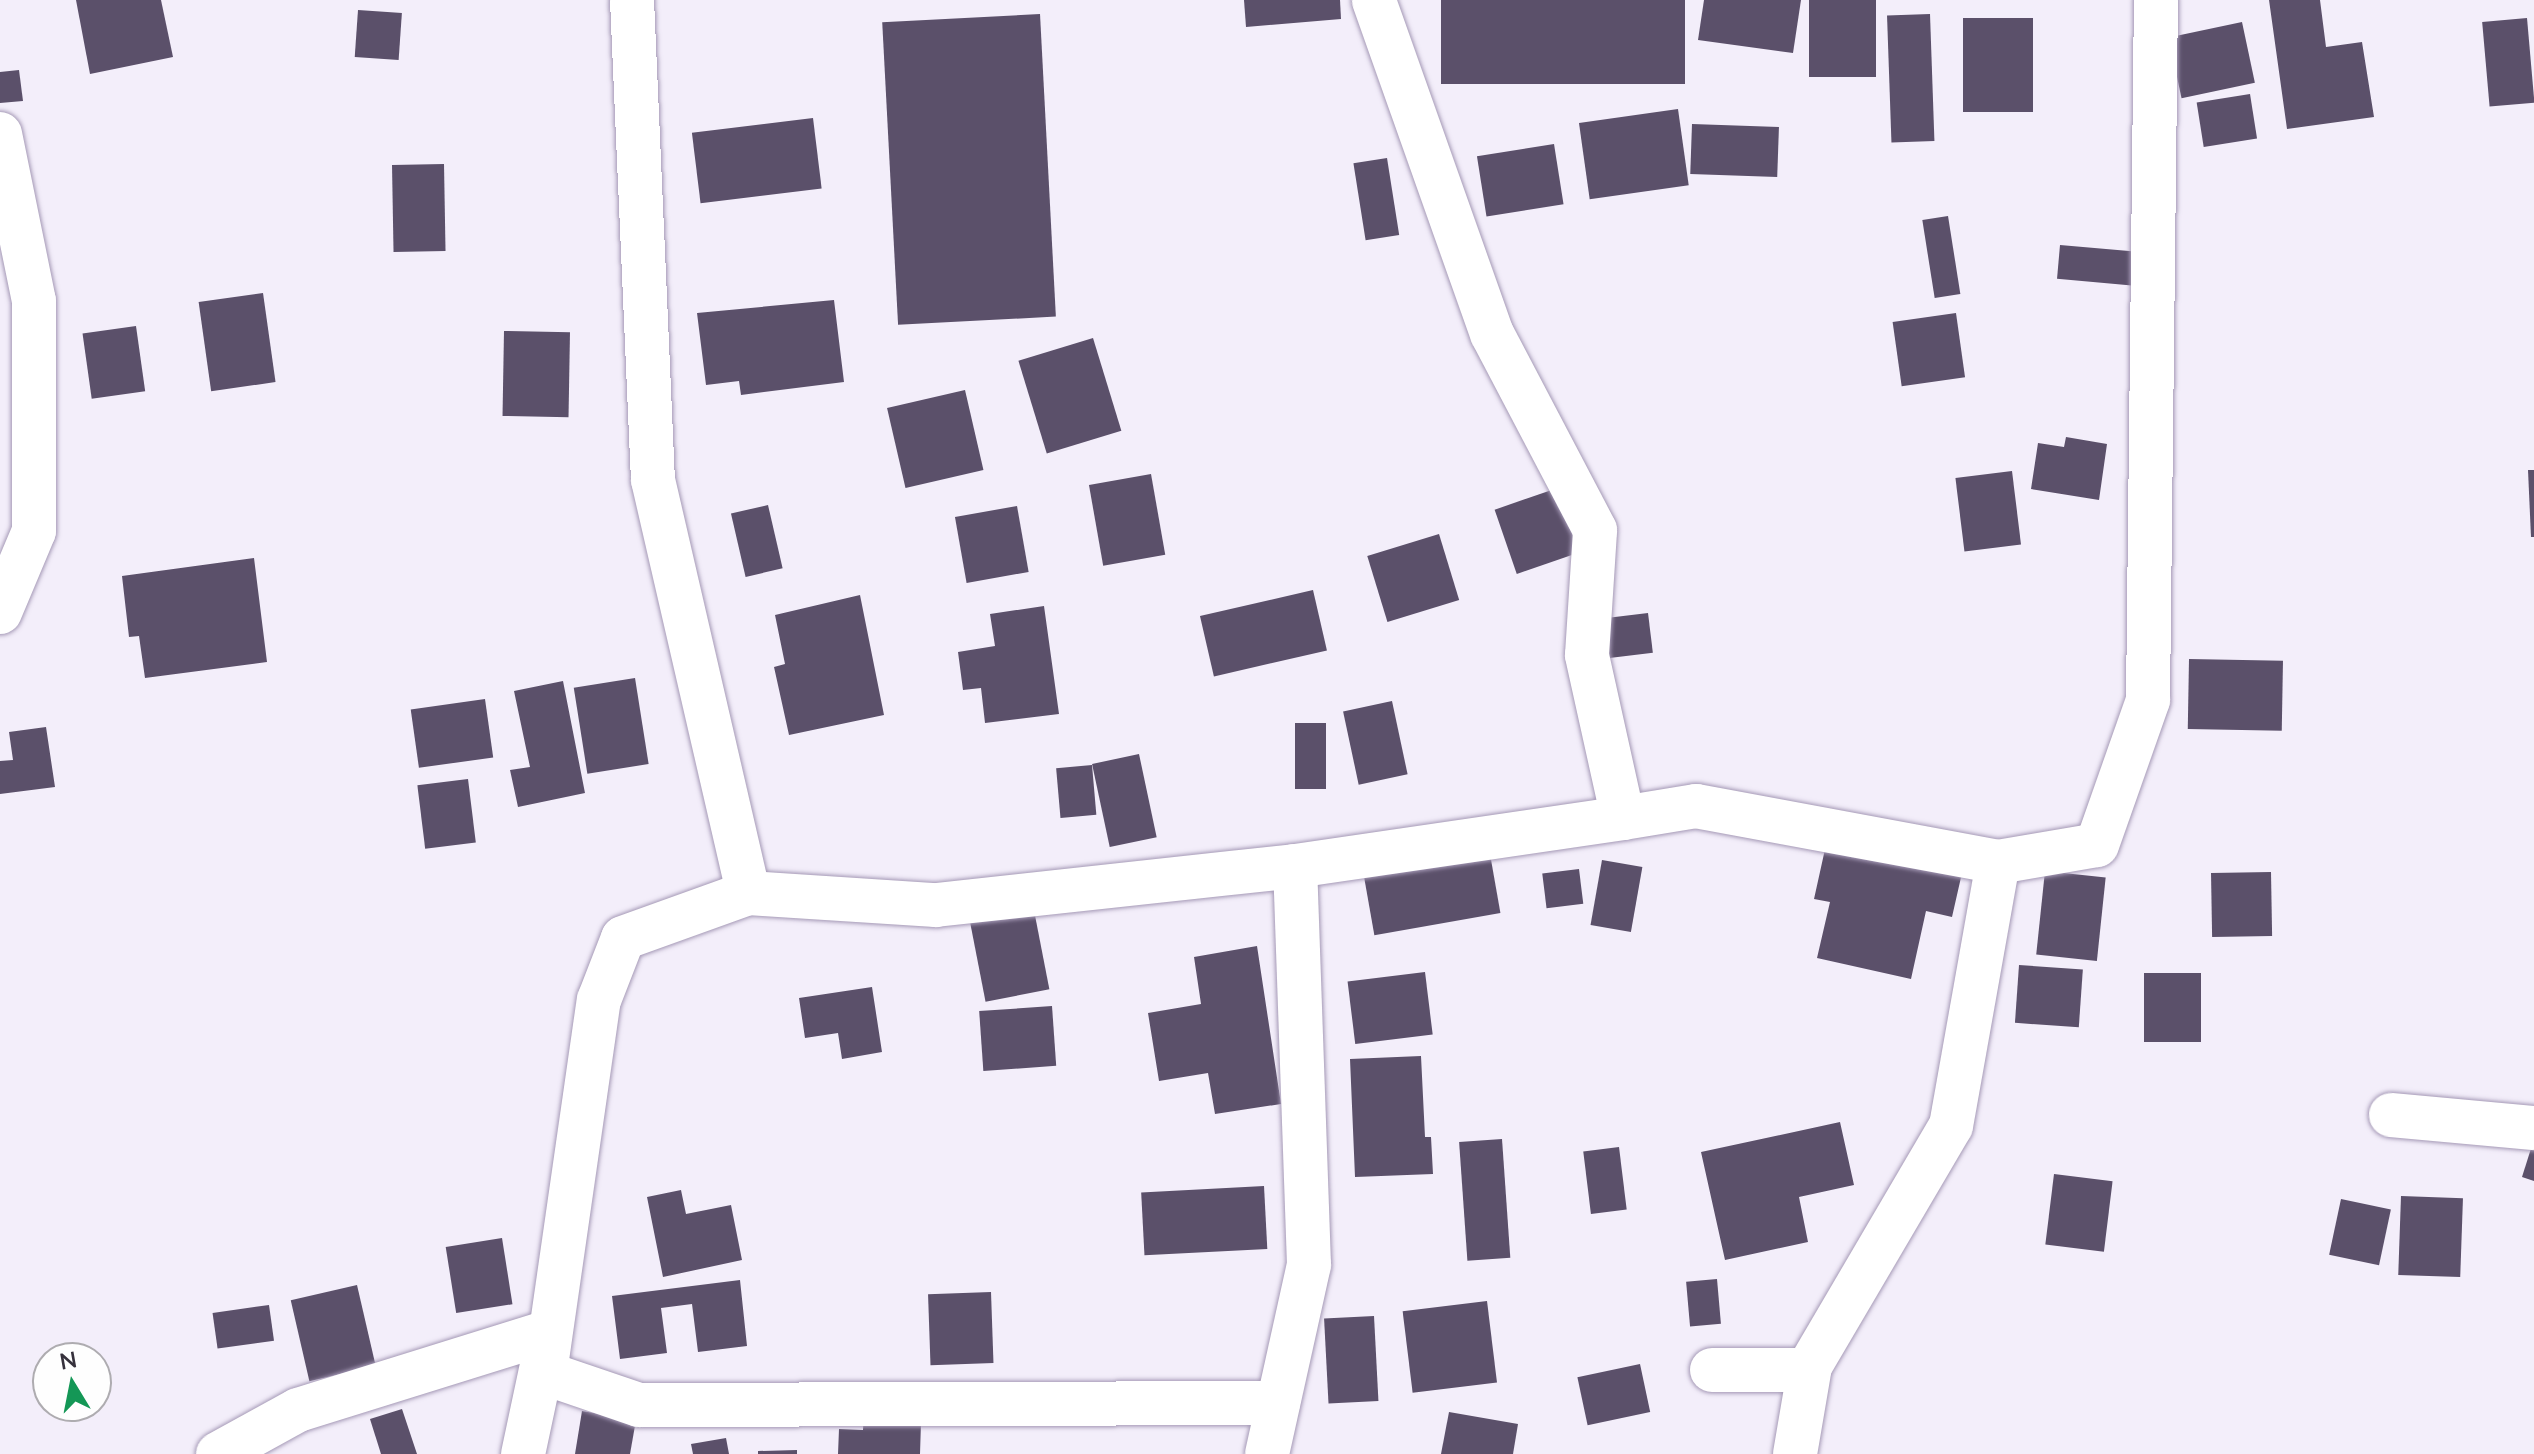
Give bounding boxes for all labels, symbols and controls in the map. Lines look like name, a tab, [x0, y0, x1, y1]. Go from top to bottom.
north arrow	[32, 1342, 112, 1422]
text: N	[57, 1345, 79, 1375]

